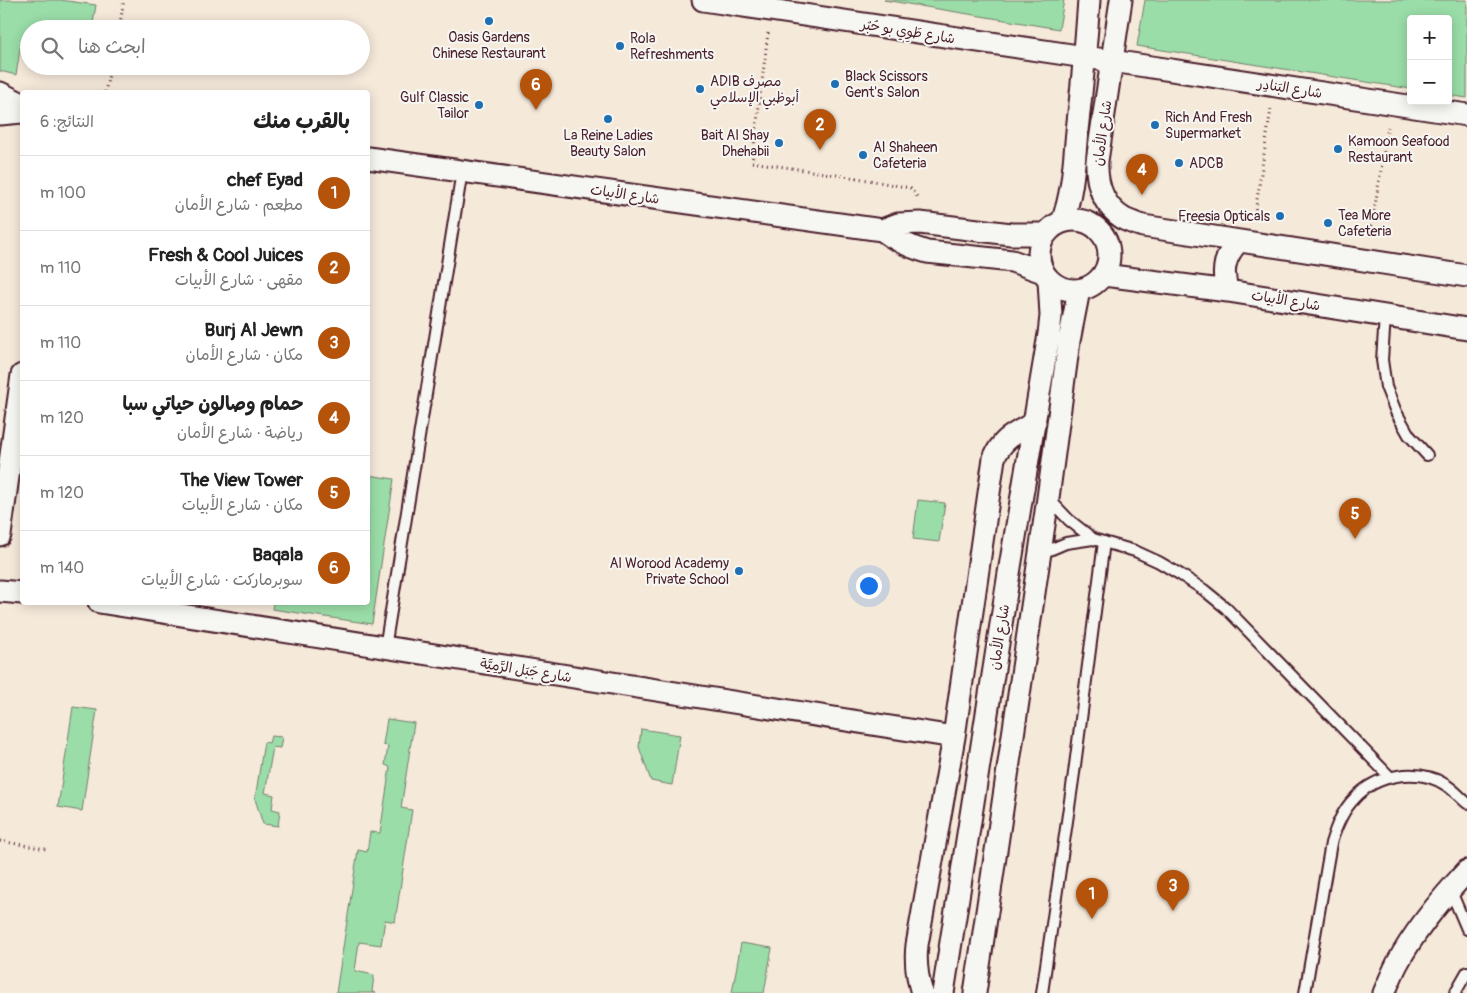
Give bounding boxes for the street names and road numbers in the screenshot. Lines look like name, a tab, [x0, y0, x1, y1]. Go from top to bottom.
street label: شارع طَوِي بو حُبُر	[858, 15, 956, 50]
street label: شارع البَنادِر	[1255, 75, 1323, 103]
street label: شارع الأمان	[1088, 99, 1117, 167]
street label: شارع الأبيات	[589, 180, 661, 209]
street label: شارع الأبيات	[1250, 286, 1322, 315]
street label: شارع الأمان	[985, 603, 1014, 671]
street label: شارع جَبَل الرَّمِيَّة	[479, 655, 573, 687]

